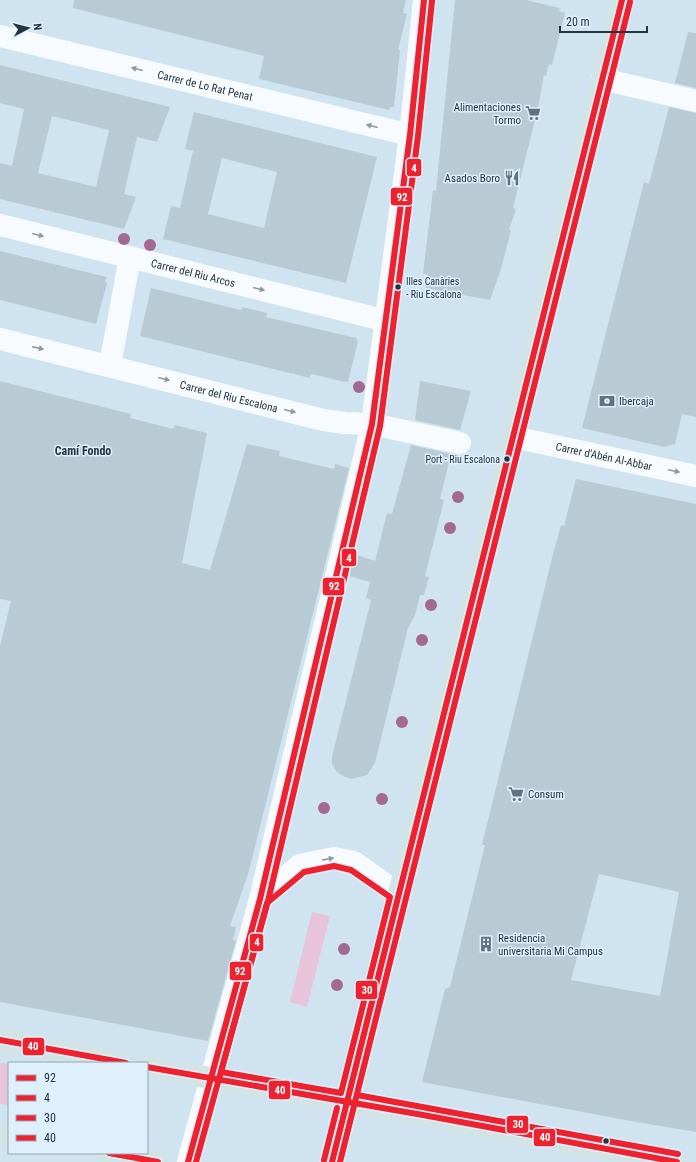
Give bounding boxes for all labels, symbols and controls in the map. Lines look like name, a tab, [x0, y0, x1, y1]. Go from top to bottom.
north arrow	[8, 8, 48, 48]
scale bar	[560, 8, 647, 34]
text: 20 m	[566, 15, 590, 29]
text: N	[31, 23, 44, 31]
one-way arrow	[130, 66, 143, 72]
street label: Carrer de Lo Rat Penat	[156, 68, 254, 104]
place label: Alimentaciones Tormo	[454, 101, 521, 127]
supermarket icon: Alimentaciones Tormo	[524, 104, 542, 122]
one-way arrow	[366, 122, 378, 128]
line badge: 4	[406, 158, 422, 177]
text: 4	[411, 162, 417, 175]
restaurant icon: Asados Boro	[503, 169, 521, 187]
place label: Asados Boro	[445, 172, 500, 185]
line badge: 92	[390, 187, 413, 206]
text: 92	[396, 191, 408, 204]
one-way arrow	[32, 232, 44, 238]
street label: Carrer del Riu Arcos	[150, 257, 237, 290]
place label: Illes Canàries - Riu Escalona	[406, 276, 462, 300]
marker: Illes Canàries - Riu Escalona	[393, 282, 403, 292]
one-way arrow	[253, 287, 265, 293]
one-way arrow	[32, 345, 44, 351]
one-way arrow	[158, 376, 170, 382]
street label: Carrer del Riu Escalona	[178, 378, 279, 415]
bank icon: Ibercaja	[598, 392, 616, 410]
place label: Ibercaja	[619, 395, 654, 408]
one-way arrow	[284, 408, 296, 414]
street label: Carrer d'Abén Al-Abbar	[554, 440, 654, 474]
district label: Camí Fondo	[55, 444, 111, 458]
place label: Port - Riu Escalona	[426, 454, 500, 465]
marker: Port - Riu Escalona	[502, 454, 512, 464]
one-way arrow	[668, 469, 680, 475]
line badge: 4	[341, 548, 357, 567]
text: 4	[346, 552, 352, 565]
line badge: 92	[322, 577, 345, 596]
text: 92	[328, 580, 340, 593]
supermarket icon: Consum	[507, 785, 525, 803]
place label: Consum	[528, 788, 564, 801]
one-way arrow	[322, 856, 334, 862]
place label: Residencia universitaria Mi Campus	[498, 932, 603, 958]
line badge: 4	[249, 933, 264, 952]
building icon: Residencia universitaria Mi Campus	[477, 935, 495, 953]
text: 4	[254, 936, 260, 949]
line badge: 92	[229, 961, 252, 981]
text: 92	[234, 965, 246, 978]
line badge: 30	[355, 980, 378, 1000]
text: 30	[361, 984, 373, 997]
line badge: 40	[22, 1037, 45, 1056]
text: 40	[27, 1040, 39, 1053]
legend	[8, 1062, 148, 1154]
text: 92	[44, 1071, 56, 1085]
line badge: 40	[268, 1080, 291, 1100]
text: 40	[274, 1084, 286, 1097]
text: 4	[44, 1091, 50, 1105]
text: 30	[44, 1111, 56, 1125]
line badge: 30	[506, 1115, 529, 1134]
text: 30	[512, 1118, 524, 1131]
line badge: 40	[533, 1128, 556, 1147]
text: 40	[44, 1131, 56, 1145]
text: 40	[539, 1131, 551, 1144]
unlabelled marker	[601, 1136, 611, 1146]

